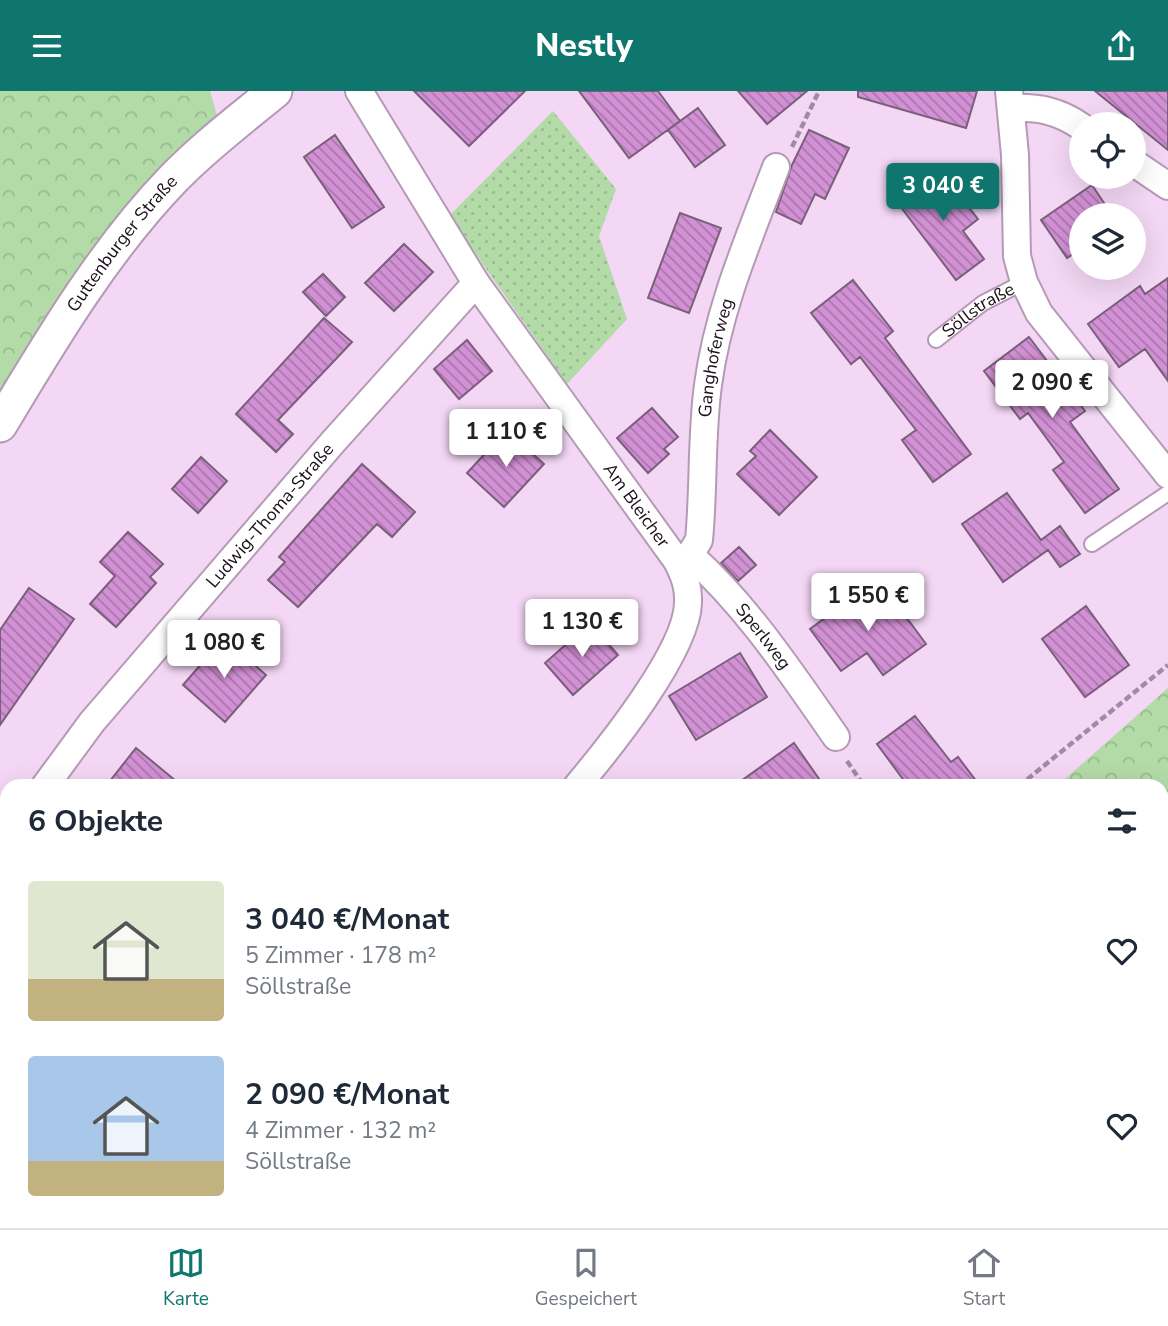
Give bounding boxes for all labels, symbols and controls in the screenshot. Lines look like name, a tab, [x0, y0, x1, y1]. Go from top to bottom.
text: Nestly	[535, 24, 633, 67]
icon: menu	[28, 27, 66, 65]
icon: share	[1102, 27, 1140, 65]
map controls	[1069, 112, 1146, 280]
button: locate	[1069, 112, 1146, 189]
pin: 3 040 €	[878, 163, 1008, 223]
street label: Guttenburger Straße	[61, 170, 183, 317]
text: 3 040 €	[902, 170, 984, 201]
button: layers	[1069, 203, 1146, 280]
street label: Söllstraße	[937, 277, 1019, 343]
street label: Ganghoferweg	[693, 295, 739, 418]
pin: 2 090 €	[987, 361, 1117, 420]
text: 2 090 €	[1011, 367, 1093, 398]
pin: 1 110 €	[441, 409, 571, 469]
text: 1 110 €	[465, 416, 547, 447]
street label: Ludwig-Thoma-Straße	[201, 438, 339, 593]
street label: Am Bleicher	[598, 458, 676, 553]
pin: 1 550 €	[803, 573, 933, 633]
text: 1 550 €	[827, 580, 909, 611]
street label: Sperlweg	[730, 598, 797, 674]
pin: 1 130 €	[517, 599, 647, 659]
text: 1 130 €	[541, 606, 623, 637]
pin: 1 080 €	[159, 621, 289, 680]
text: 1 080 €	[183, 627, 265, 658]
text: 6 Objekte	[28, 801, 163, 842]
icon: filters	[1103, 802, 1141, 840]
text: 3 040 €/Monat	[245, 899, 449, 940]
icon: home	[84, 909, 168, 993]
icon: heart	[1103, 932, 1141, 970]
text: 5 Zimmer · 178 m²	[245, 940, 436, 971]
text: Söllstraße	[245, 971, 351, 1002]
text: 2 090 €/Monat	[245, 1074, 449, 1115]
icon: home	[84, 1084, 168, 1168]
icon: heart	[1103, 1107, 1141, 1145]
text: 4 Zimmer · 132 m²	[245, 1115, 436, 1146]
text: Söllstraße	[245, 1146, 351, 1177]
tab: Karte	[163, 1244, 209, 1312]
tab: Gespeichert	[535, 1244, 637, 1312]
tab: Start	[963, 1244, 1005, 1312]

